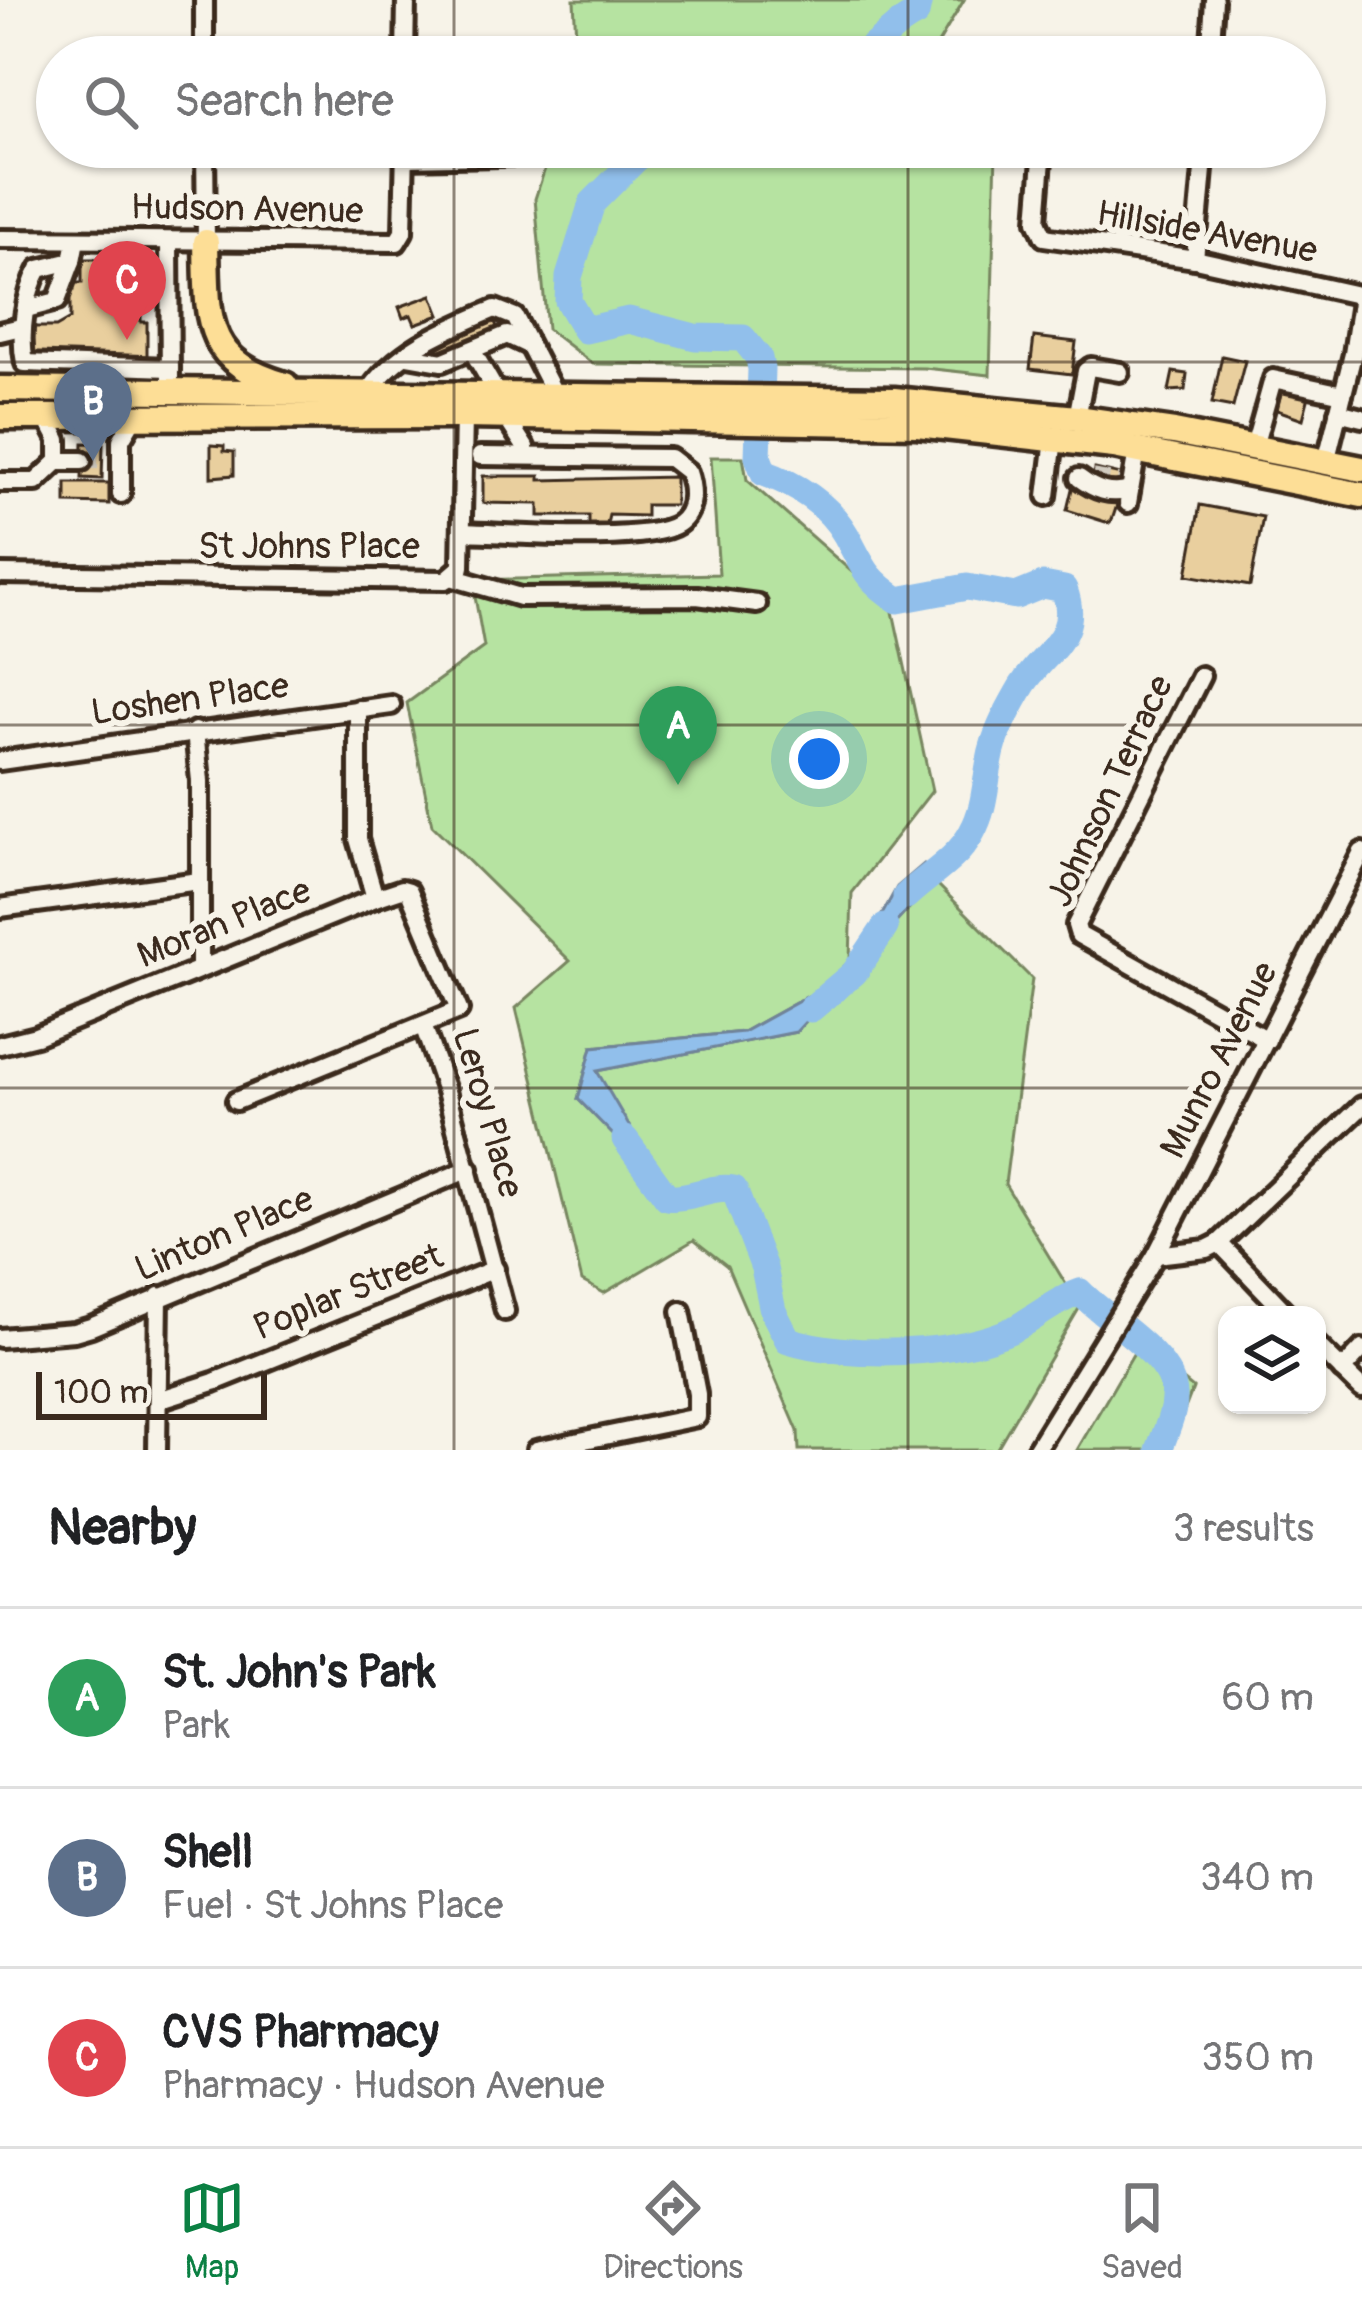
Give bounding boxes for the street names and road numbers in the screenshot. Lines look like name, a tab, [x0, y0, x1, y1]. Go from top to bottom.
street label: Hudson Avenue	[130, 184, 364, 234]
street label: Hillside Avenue	[1093, 190, 1321, 274]
street label: St Johns Place	[198, 524, 420, 569]
street label: Loshen Place	[88, 663, 292, 735]
street label: Johnson Terrace	[1037, 668, 1183, 914]
street label: Moran Place	[131, 868, 318, 978]
street label: Munro Avenue	[1150, 954, 1288, 1166]
street label: Leroy Place	[442, 1023, 534, 1203]
street label: Linton Place	[128, 1176, 320, 1292]
street label: Poplar Street	[247, 1233, 450, 1350]

